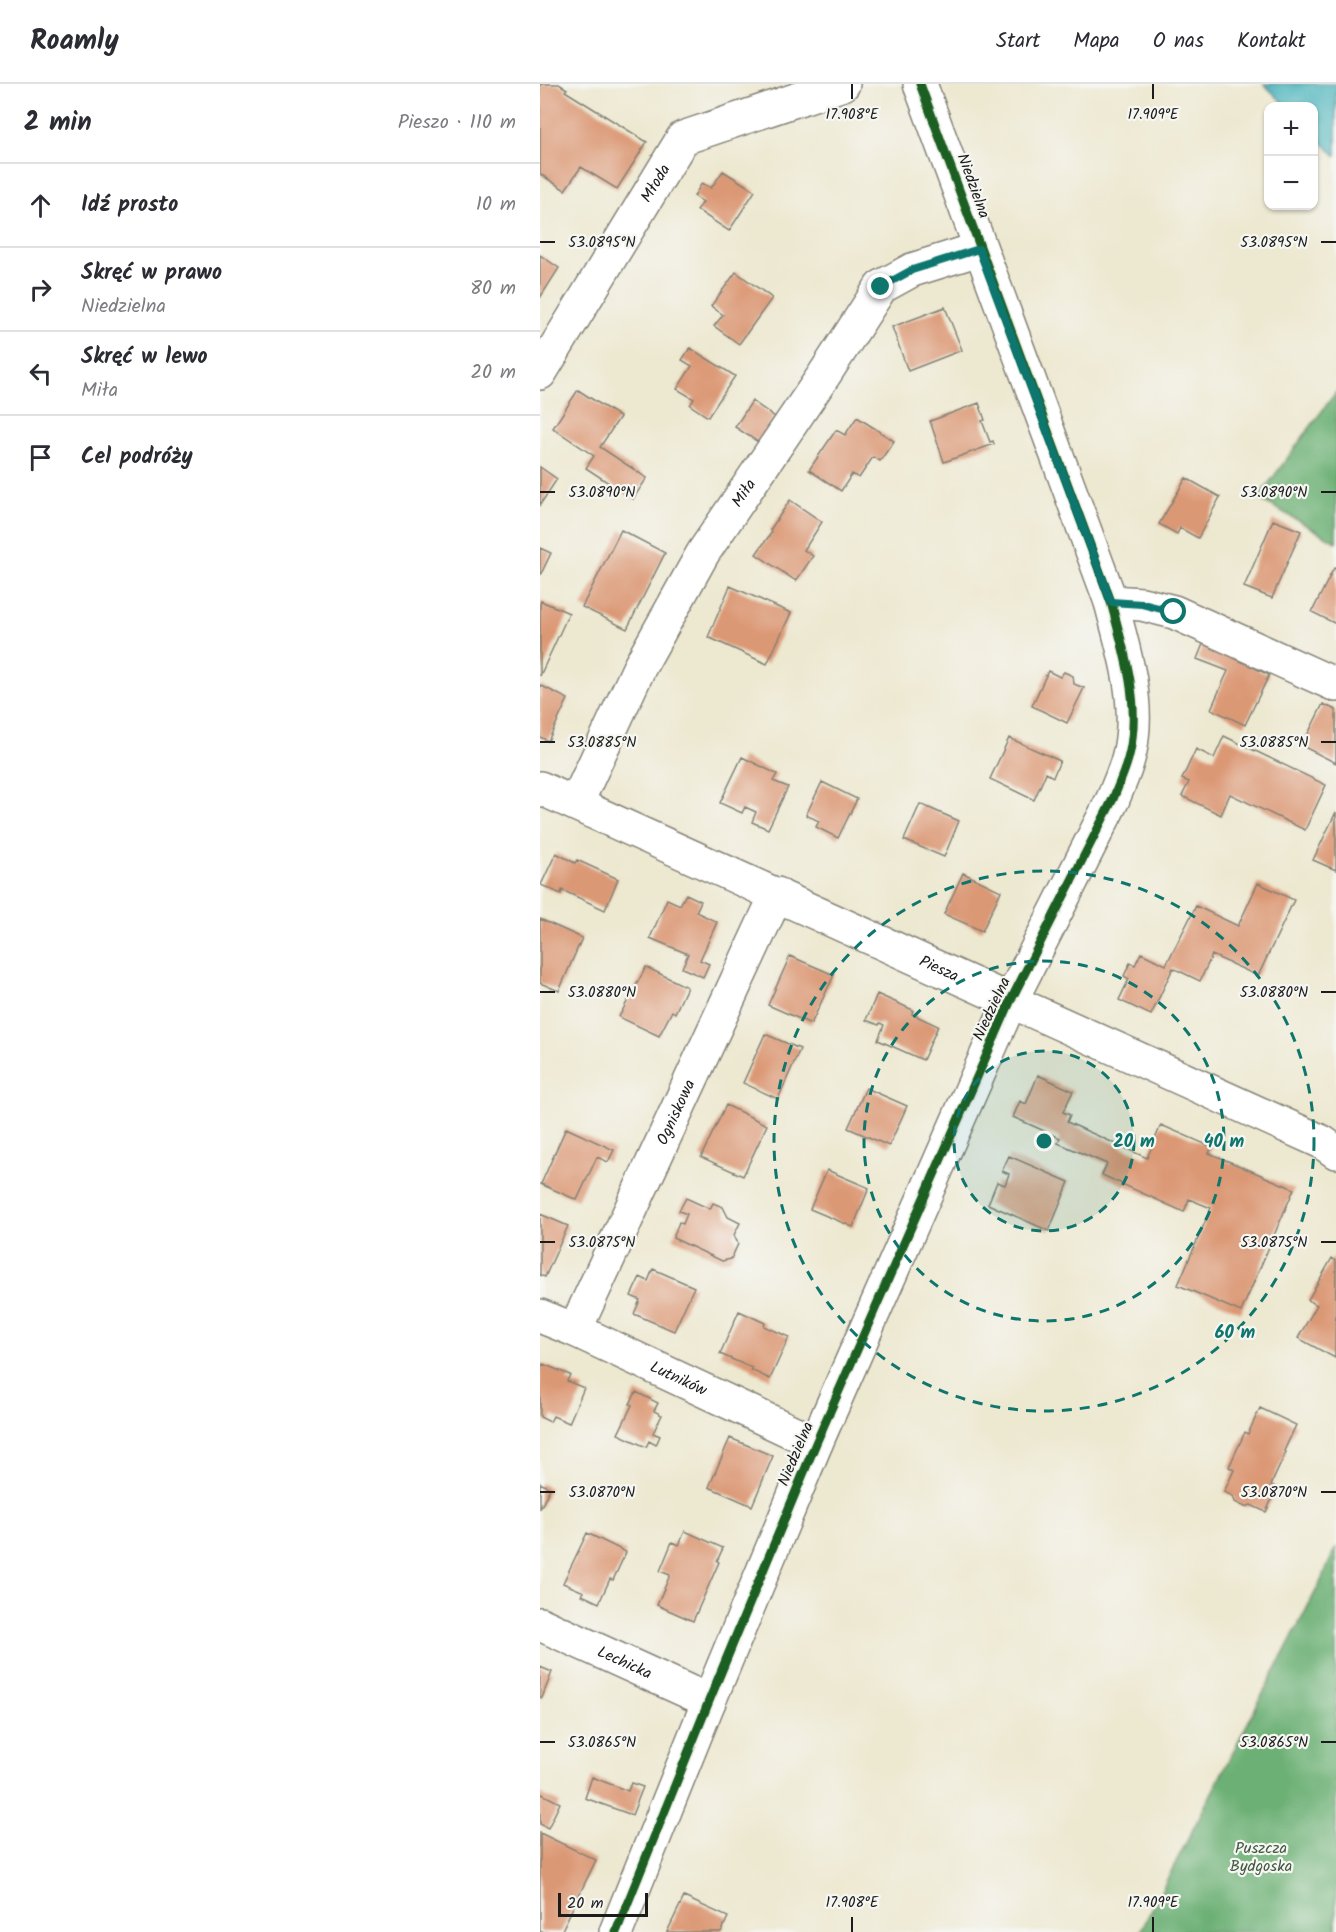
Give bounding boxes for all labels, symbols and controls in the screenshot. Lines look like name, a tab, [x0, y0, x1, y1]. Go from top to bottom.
text: Roamly	[30, 19, 119, 64]
text: Start	[996, 25, 1040, 58]
text: Mapa	[1073, 25, 1120, 58]
text: O nas	[1153, 25, 1204, 58]
text: Kontakt	[1237, 25, 1306, 58]
text: 2 min	[24, 102, 92, 144]
map controls	[1264, 102, 1318, 210]
button: +	[1264, 102, 1318, 156]
text: 17.908°E	[826, 103, 880, 127]
text: 17.909°E	[1127, 103, 1180, 127]
text: Pieszo · 110 m	[398, 107, 516, 139]
street label: Niedzielna	[950, 150, 996, 222]
button: −	[1264, 156, 1318, 210]
street label: Młoda	[634, 159, 677, 207]
text: Idź prosto	[81, 188, 178, 223]
icon: ahead	[24, 189, 57, 222]
text: 10 m	[476, 189, 516, 221]
text: 53.0895°N	[568, 231, 636, 255]
text: 53.0895°N	[1240, 231, 1308, 255]
text: Skręć w prawo	[81, 256, 222, 291]
icon: right	[24, 273, 57, 306]
text: 80 m	[470, 273, 516, 305]
route end	[867, 273, 893, 299]
text: Niedzielna	[81, 291, 166, 323]
text: Skręć w lewo	[81, 340, 208, 375]
icon: left	[24, 357, 57, 390]
text: 20 m	[470, 357, 516, 389]
text: Miła	[81, 375, 118, 407]
text: Cel podróży	[81, 440, 193, 475]
icon: arrive	[24, 441, 57, 474]
street label: Miła	[725, 474, 762, 512]
text: 53.0890°N	[569, 481, 635, 505]
text: 53.0890°N	[1241, 481, 1307, 505]
route start	[1160, 598, 1186, 624]
text: 53.0885°N	[567, 731, 637, 755]
text: 53.0885°N	[1239, 731, 1309, 755]
street label: Piesza	[915, 949, 963, 988]
street label: Niedzielna	[966, 973, 1018, 1045]
text: 53.0880°N	[568, 981, 636, 1005]
text: 53.0880°N	[1240, 981, 1308, 1005]
street label: Ogniskowa	[650, 1075, 702, 1149]
text: 20 m	[1113, 1128, 1155, 1157]
text: 40 m	[1204, 1128, 1245, 1157]
centre of rings	[1034, 1131, 1054, 1151]
text: 53.0875°N	[569, 1231, 635, 1255]
text: 53.0875°N	[1241, 1231, 1307, 1255]
text: 60 m	[1215, 1319, 1256, 1348]
street label: Lutników	[646, 1354, 711, 1403]
street label: Niedzielna	[771, 1418, 821, 1490]
text: 53.0870°N	[569, 1481, 635, 1505]
text: 53.0870°N	[1241, 1481, 1307, 1505]
street label: Lechicka	[593, 1639, 656, 1686]
text: 53.0865°N	[568, 1731, 636, 1755]
text: 53.0865°N	[1240, 1731, 1308, 1755]
park label: Puszcza Bydgoska	[1230, 1836, 1292, 1879]
scale bar	[558, 1890, 648, 1918]
text: 20 m	[567, 1891, 603, 1916]
text: 17.908°E	[826, 1891, 880, 1915]
text: 17.909°E	[1127, 1891, 1180, 1915]

